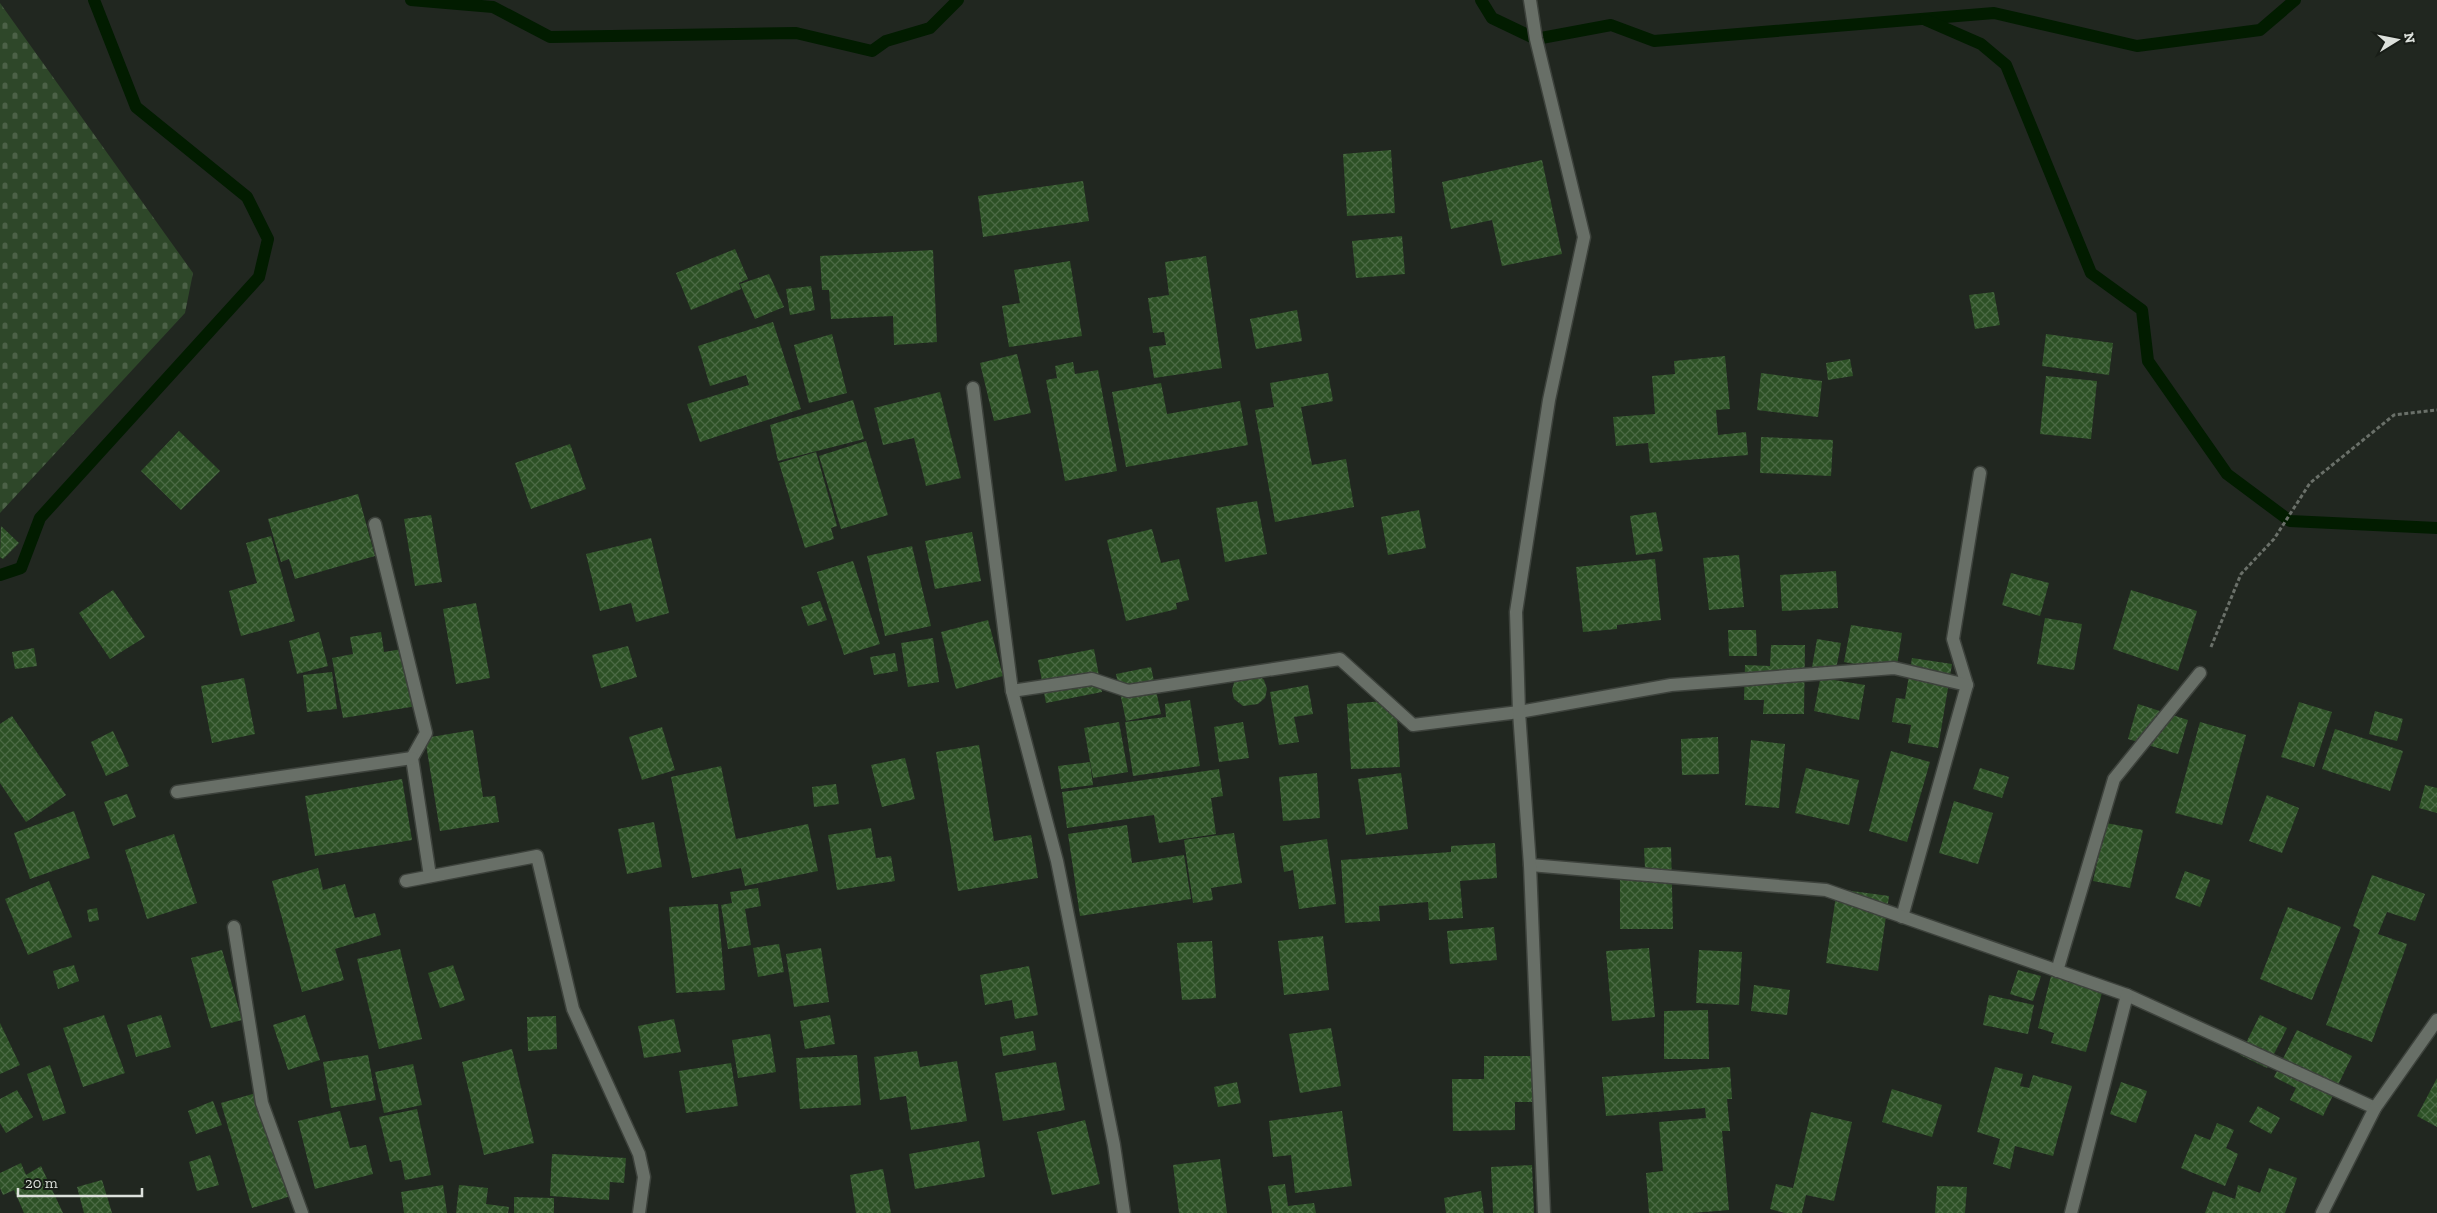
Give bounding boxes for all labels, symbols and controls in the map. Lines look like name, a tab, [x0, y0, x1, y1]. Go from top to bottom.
north arrow	[2372, 15, 2422, 65]
text: N	[2400, 31, 2419, 45]
scale bar	[18, 1166, 141, 1198]
text: 20 m	[25, 1174, 58, 1192]

